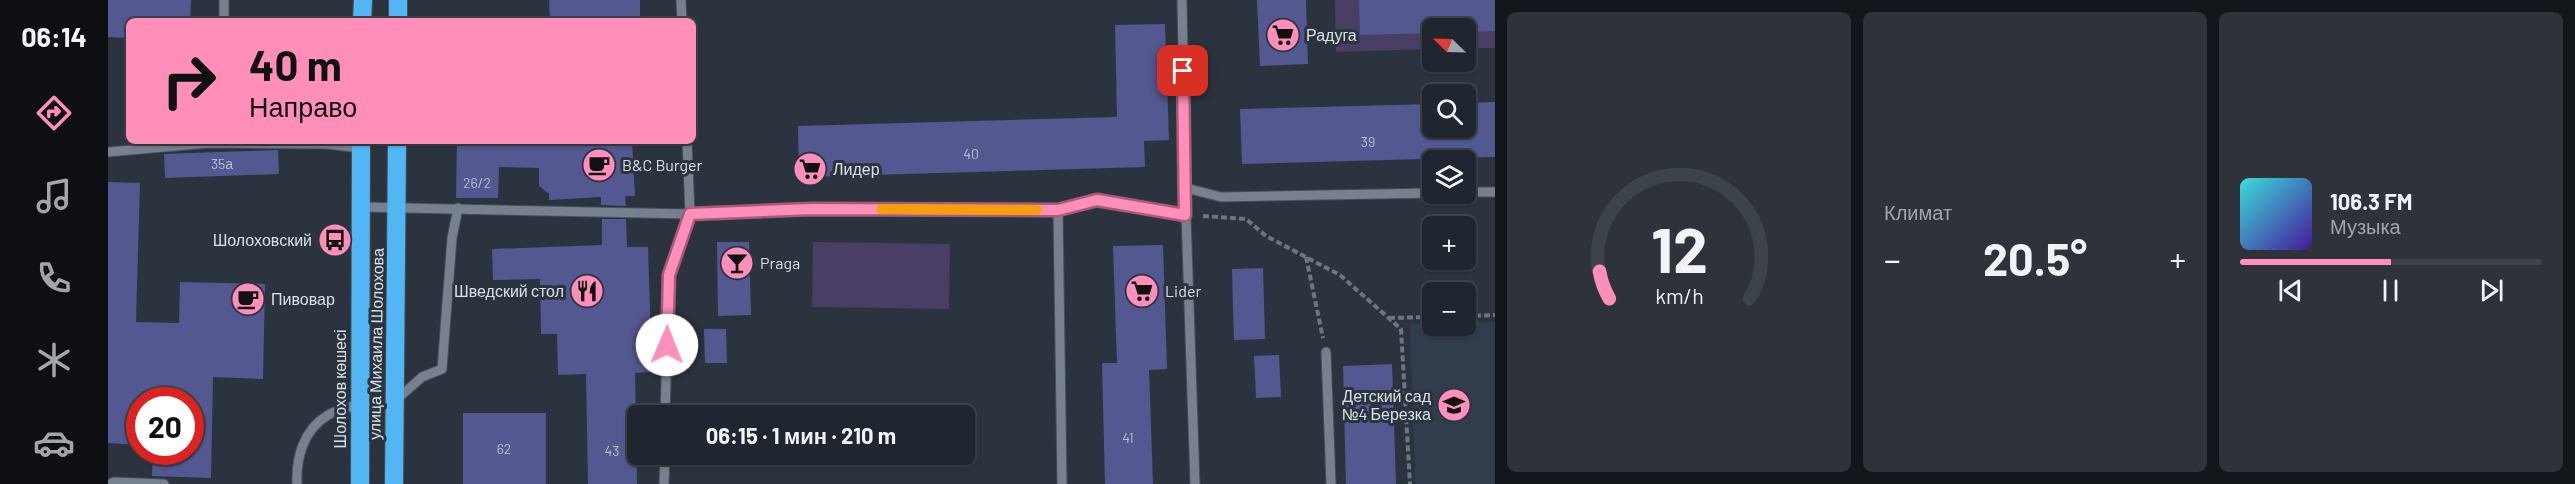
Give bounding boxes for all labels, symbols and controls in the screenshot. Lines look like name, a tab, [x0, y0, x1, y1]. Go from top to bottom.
supermarket icon: Радуга	[1265, 17, 1301, 53]
north arrow	[1422, 18, 1476, 72]
map controls	[1422, 18, 1476, 336]
text: 06:14	[21, 20, 87, 52]
place label: Радуга	[1306, 25, 1357, 44]
text: 40 m	[249, 39, 342, 89]
icon: right	[150, 42, 228, 120]
pin	[1157, 45, 1208, 96]
icon: arrive	[1166, 54, 1199, 87]
button: search	[1422, 84, 1476, 138]
text: Направо	[249, 90, 357, 122]
icon: directions	[33, 92, 75, 134]
house number: 39	[1361, 133, 1375, 150]
house number: 40	[963, 145, 979, 162]
cafe icon: B&C Burger	[581, 147, 617, 183]
button: layers	[1422, 150, 1476, 204]
supermarket icon: Лидер	[792, 151, 828, 187]
house number: 35а	[211, 155, 233, 172]
place label: B&C Burger	[622, 155, 703, 174]
place label: Лидер	[833, 159, 880, 178]
house number: 26/2	[463, 174, 491, 191]
icon: music	[33, 175, 75, 217]
text: 106.3 FM	[2330, 188, 2412, 214]
text: Климат	[1884, 200, 1952, 224]
text: 12	[1650, 211, 1708, 285]
text: Музыка	[2330, 214, 2401, 238]
button: +	[1422, 216, 1476, 270]
bus stop icon: Шолоховский	[317, 222, 353, 258]
place label: Шолоховский	[213, 230, 312, 249]
text: 20.5°	[1983, 231, 2087, 285]
text: −	[1884, 239, 1901, 279]
text: +	[2170, 239, 2186, 279]
bar icon: Praga	[719, 245, 755, 281]
street label: улица Михаила Шолохова	[364, 248, 387, 440]
place label: Praga	[760, 253, 800, 272]
icon: phone	[33, 257, 75, 299]
restaurant icon: Шведский стол	[569, 273, 605, 309]
supermarket icon: Lider	[1124, 273, 1160, 309]
icon: previous	[2274, 274, 2307, 307]
icon: pause	[2374, 274, 2407, 307]
icon: next	[2475, 274, 2508, 307]
cafe icon: Пивовар	[230, 281, 266, 317]
place label: Шведский стол	[454, 281, 564, 300]
place label: Lider	[1165, 281, 1201, 300]
button: −	[1422, 282, 1476, 336]
text: km/h	[1655, 283, 1703, 308]
place label: Пивовар	[271, 289, 335, 308]
position arrow	[635, 313, 699, 377]
street label: Шолохов көшесі	[330, 329, 349, 449]
icon: climate	[33, 339, 75, 381]
place label: Детский сад №4 Березка	[1341, 386, 1432, 423]
speed limit sign: 20	[126, 387, 204, 465]
school or university icon: Детский сад №4 Березка	[1436, 387, 1472, 423]
icon: car	[33, 422, 75, 464]
text: 06:15 · 1 мин · 210 m	[706, 422, 896, 448]
house number: 41	[1122, 429, 1134, 446]
house number: 62	[497, 440, 511, 457]
house number: 43	[605, 442, 619, 459]

